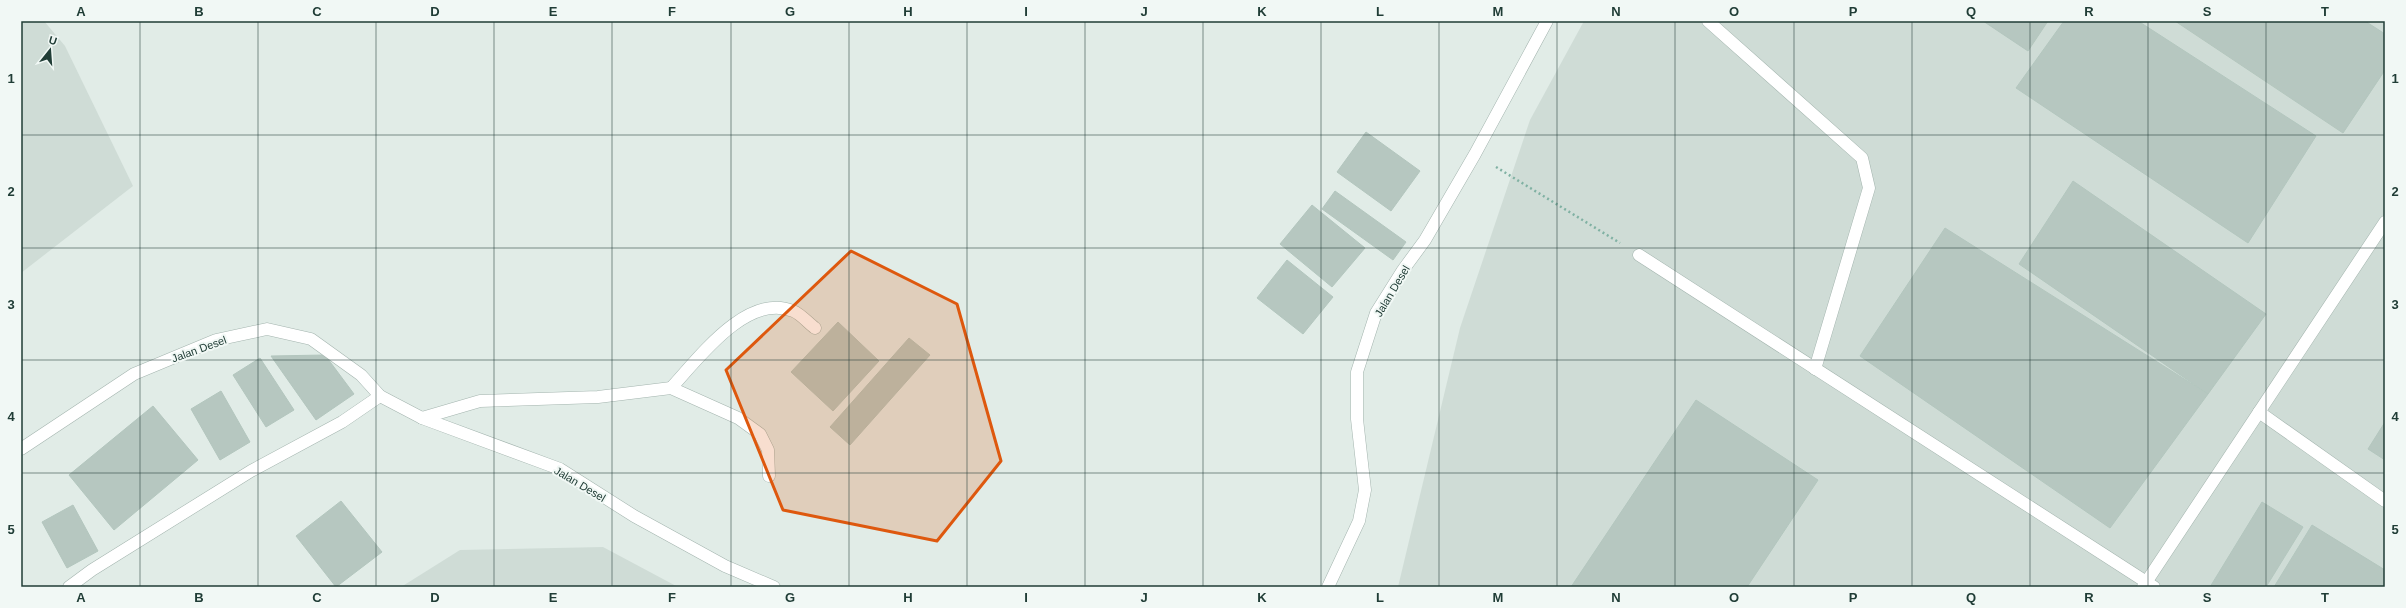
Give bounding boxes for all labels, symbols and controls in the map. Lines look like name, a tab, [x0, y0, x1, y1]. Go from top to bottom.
text: A	[76, 4, 86, 19]
text: B	[194, 4, 204, 19]
text: C	[312, 4, 322, 19]
text: D	[430, 4, 440, 19]
text: E	[549, 4, 558, 19]
text: F	[668, 4, 676, 19]
text: G	[785, 4, 795, 19]
text: H	[903, 4, 913, 19]
text: I	[1024, 4, 1028, 19]
text: J	[1140, 4, 1148, 19]
text: K	[1257, 4, 1267, 19]
text: L	[1376, 4, 1384, 19]
text: M	[1493, 4, 1503, 19]
text: N	[1611, 4, 1621, 19]
text: O	[1729, 4, 1739, 19]
text: P	[1849, 4, 1858, 19]
text: Q	[1966, 4, 1976, 19]
text: R	[2084, 4, 2094, 19]
text: S	[2203, 4, 2212, 19]
text: T	[2321, 4, 2329, 19]
north arrow	[30, 30, 70, 70]
text: U	[47, 34, 59, 47]
text: 1	[7, 71, 15, 86]
text: 1	[2391, 71, 2399, 86]
text: 2	[7, 184, 15, 199]
text: 2	[2391, 184, 2399, 199]
street label: Jalan Desel	[1372, 263, 1412, 319]
text: 3	[7, 297, 15, 312]
text: 3	[2391, 297, 2399, 312]
street label: Jalan Desel	[170, 334, 228, 364]
text: 4	[7, 409, 15, 424]
text: 4	[2391, 409, 2399, 424]
street label: Jalan Desel	[552, 464, 608, 504]
text: 5	[7, 522, 15, 537]
text: 5	[2391, 522, 2399, 537]
text: A	[76, 590, 86, 605]
text: B	[194, 590, 204, 605]
text: C	[312, 590, 322, 605]
text: D	[430, 590, 440, 605]
text: E	[549, 590, 558, 605]
text: F	[668, 590, 676, 605]
text: G	[785, 590, 795, 605]
text: H	[903, 590, 913, 605]
text: I	[1024, 590, 1028, 605]
text: J	[1140, 590, 1148, 605]
text: K	[1257, 590, 1267, 605]
text: L	[1376, 590, 1384, 605]
text: M	[1493, 590, 1503, 605]
text: N	[1611, 590, 1621, 605]
text: O	[1729, 590, 1739, 605]
text: P	[1849, 590, 1858, 605]
text: Q	[1966, 590, 1976, 605]
text: R	[2084, 590, 2094, 605]
text: S	[2203, 590, 2212, 605]
text: T	[2321, 590, 2329, 605]

